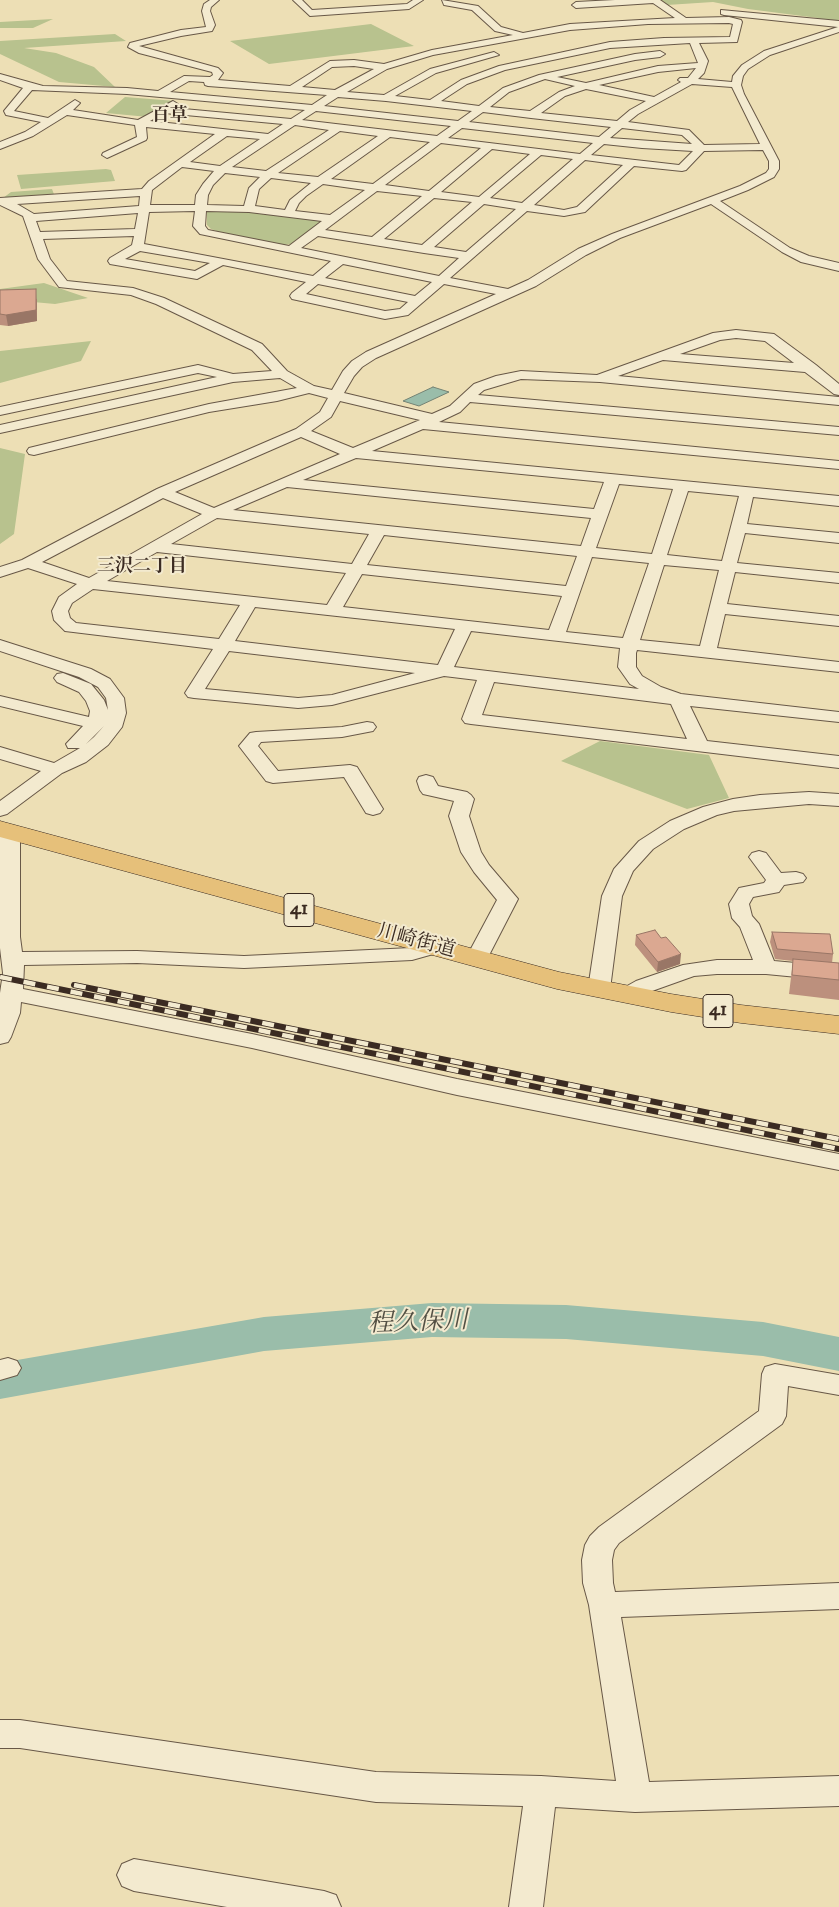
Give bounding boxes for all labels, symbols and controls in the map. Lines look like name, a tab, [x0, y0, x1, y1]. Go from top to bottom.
district label: 百草	[152, 105, 188, 127]
district label: 三沢二丁目	[97, 556, 187, 578]
road number: 41	[284, 894, 314, 926]
street label: 川崎街道	[374, 920, 458, 964]
road number: 41	[703, 994, 733, 1028]
water label: 程久保川	[368, 1307, 468, 1341]

